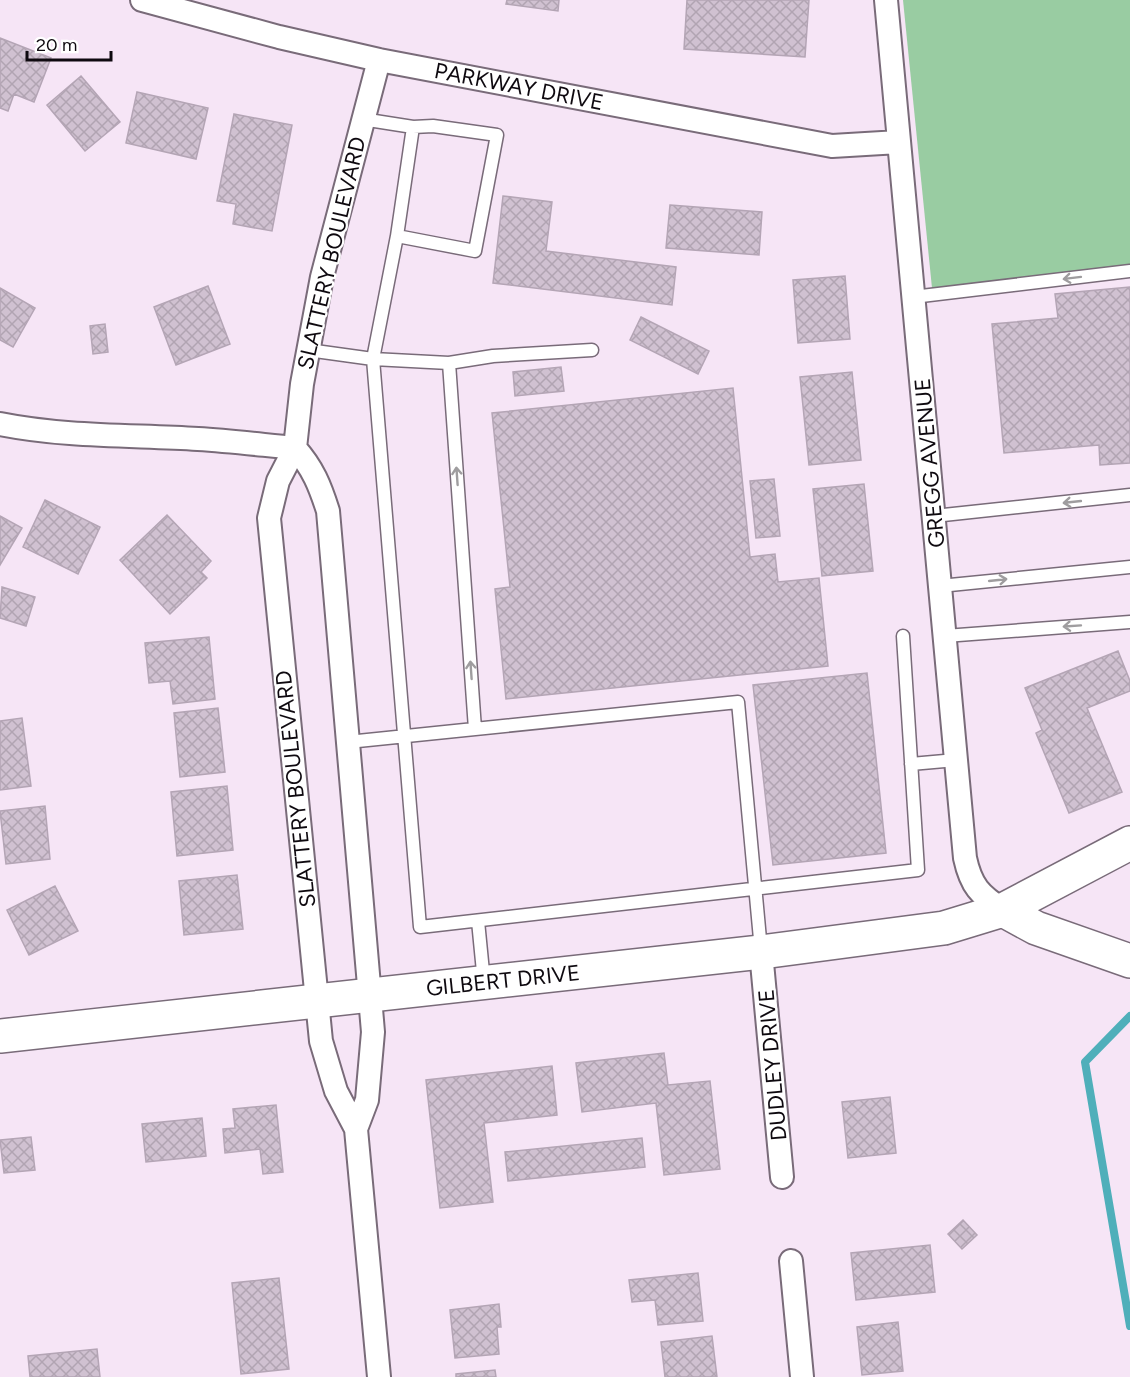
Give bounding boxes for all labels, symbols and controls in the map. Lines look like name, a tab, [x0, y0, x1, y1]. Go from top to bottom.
scale bar	[27, 24, 111, 62]
text: 20 m	[36, 34, 77, 56]
street label: PARKWAY DRIVE	[432, 57, 606, 116]
street label: SLATTERY BOULEVARD	[292, 134, 371, 372]
one-way arrow	[1062, 273, 1082, 284]
street label: GREGG AVENUE	[909, 377, 950, 549]
one-way arrow	[451, 466, 462, 486]
one-way arrow	[1062, 497, 1082, 508]
one-way arrow	[988, 574, 1008, 585]
one-way arrow	[1062, 621, 1082, 632]
one-way arrow	[465, 661, 476, 681]
street label: SLATTERY BOULEVARD	[270, 669, 321, 909]
street label: GILBERT DRIVE	[425, 959, 581, 1002]
street label: DUDLEY DRIVE	[752, 988, 793, 1142]

